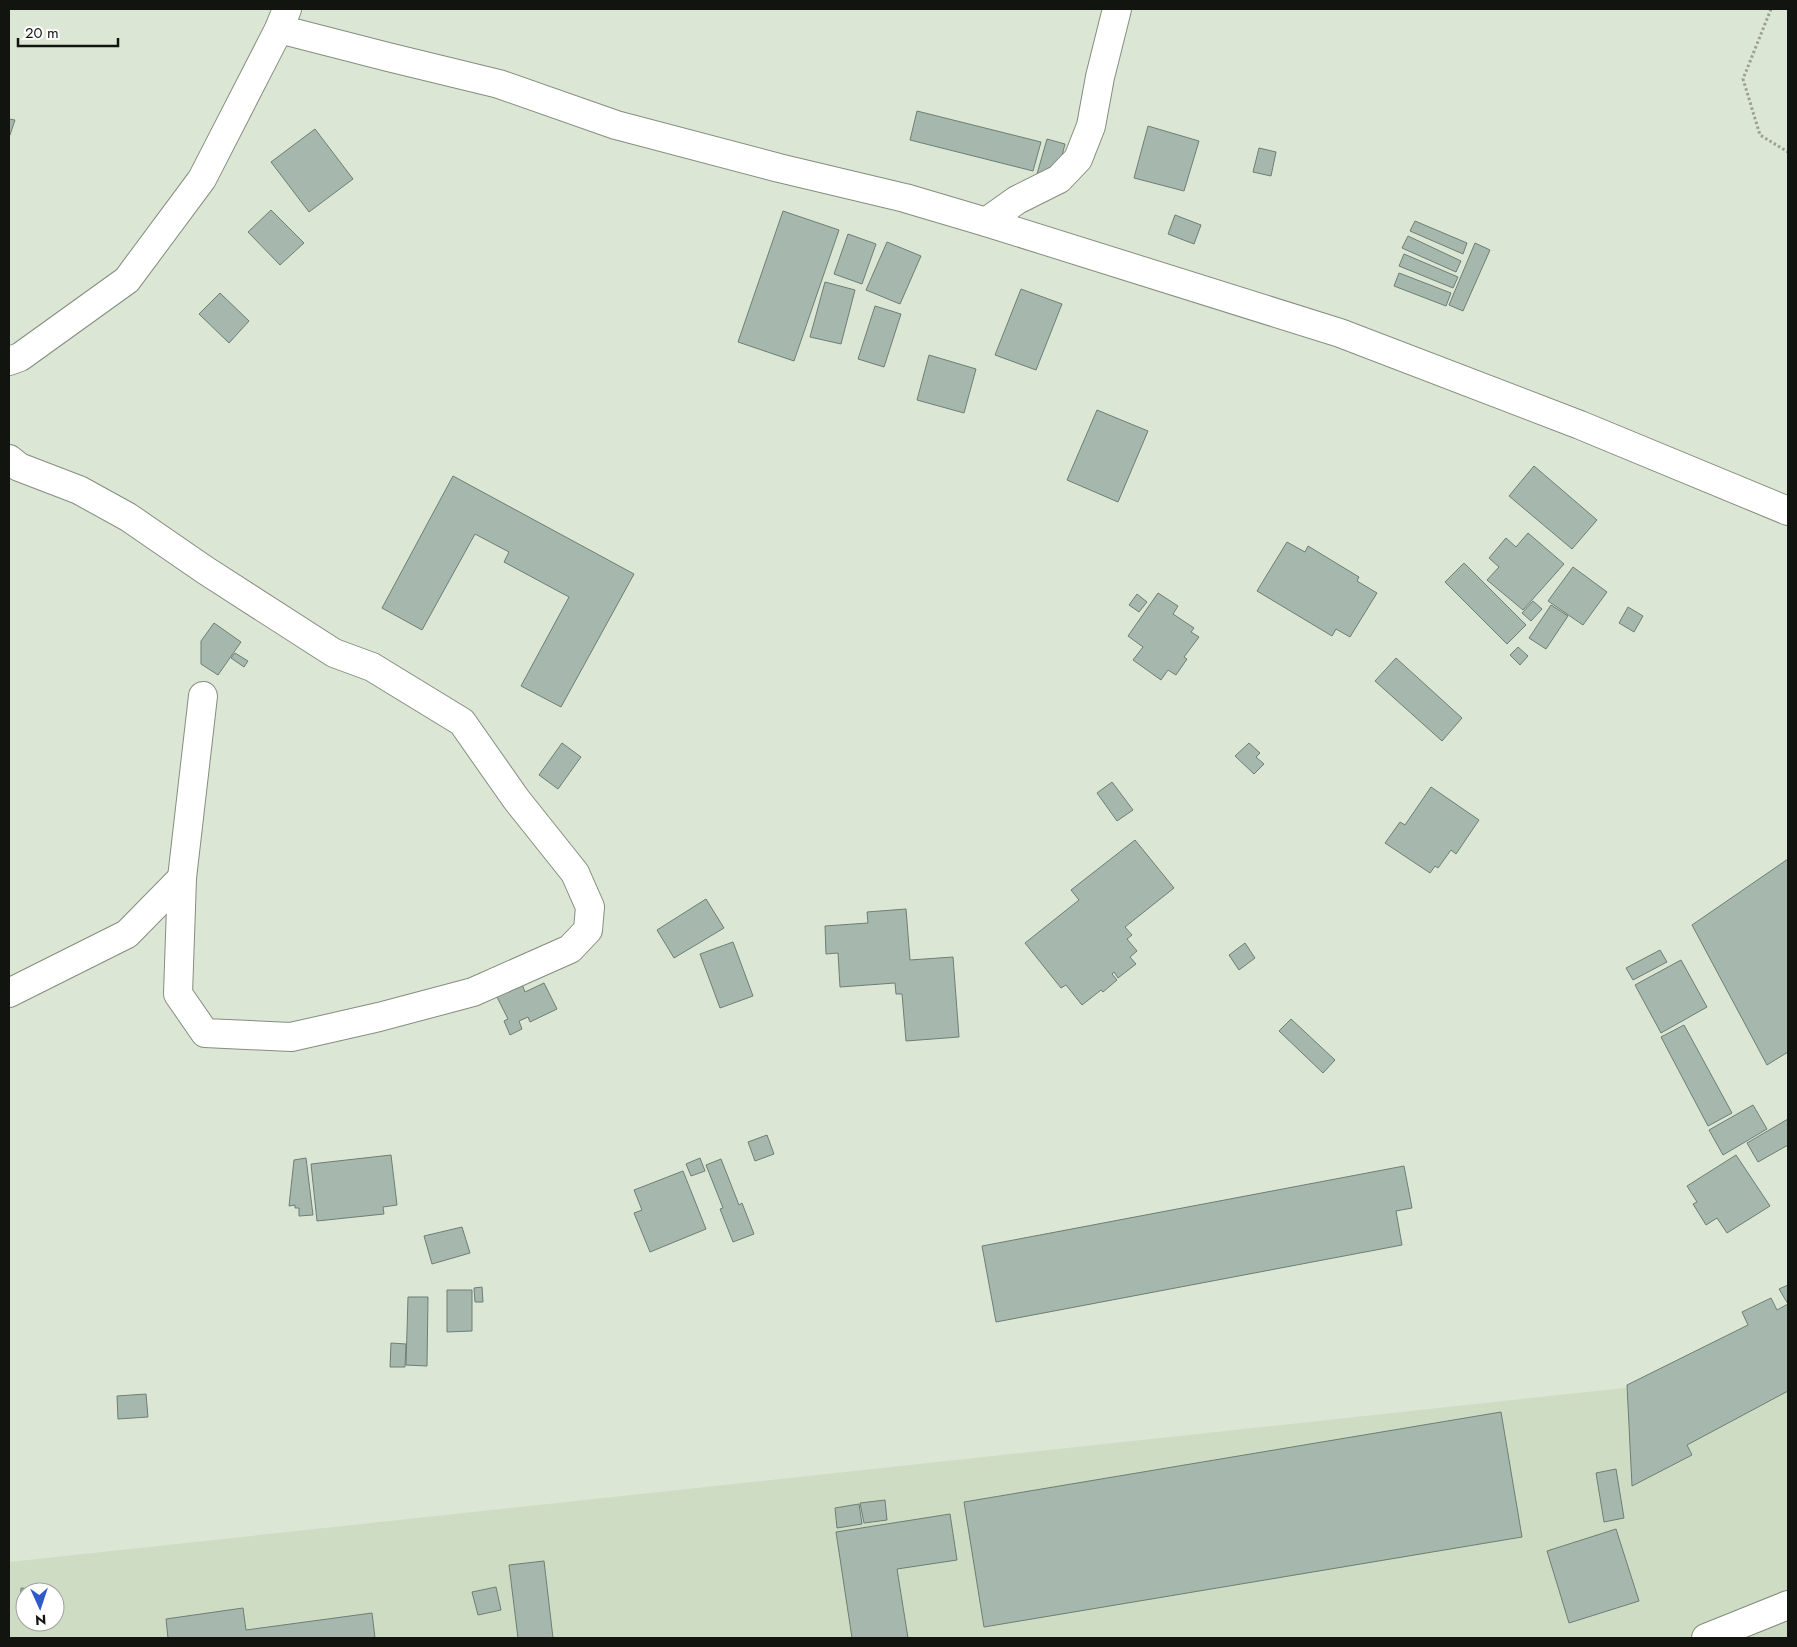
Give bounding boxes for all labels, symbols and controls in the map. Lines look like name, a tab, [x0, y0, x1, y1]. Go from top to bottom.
scale bar	[18, 15, 118, 47]
text: 20 m	[25, 22, 59, 44]
north arrow	[15, 1582, 65, 1632]
text: N	[35, 1610, 47, 1630]

